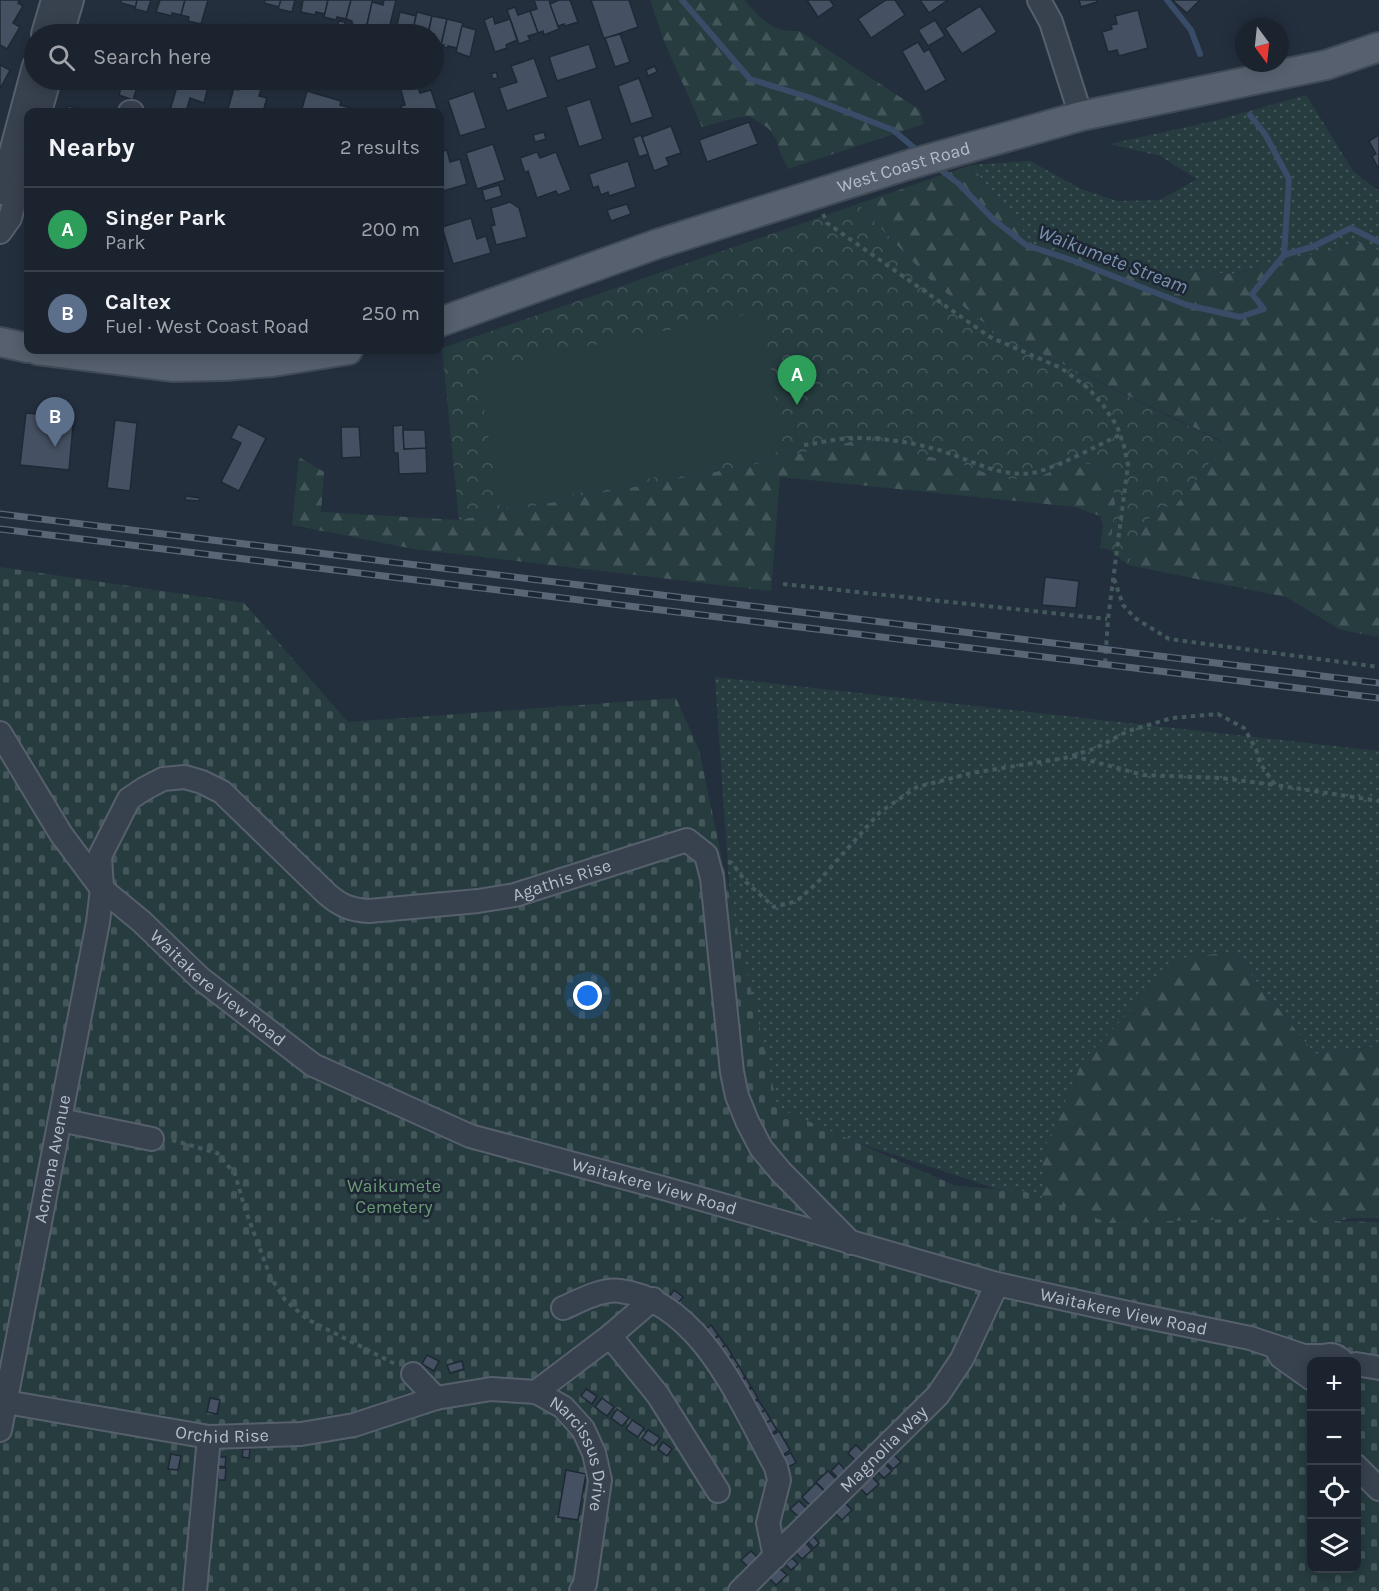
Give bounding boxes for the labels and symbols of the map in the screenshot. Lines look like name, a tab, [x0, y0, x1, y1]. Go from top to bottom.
north arrow	[1235, 18, 1289, 72]
street label: West Coast Road	[834, 137, 973, 198]
water label: Waikumete Stream	[1034, 220, 1191, 299]
pin: A	[778, 356, 816, 405]
pin: B	[36, 398, 74, 447]
street label: Agathis Rise	[510, 854, 614, 906]
street label: Waitakere View Road	[145, 925, 290, 1051]
your location	[573, 981, 602, 1010]
street label: Acmena Avenue	[29, 1093, 75, 1225]
street label: Waitakere View Road	[569, 1153, 739, 1220]
park label: Waikumete Cemetery	[347, 1175, 441, 1218]
street label: Waitakere View Road	[1038, 1283, 1209, 1340]
street label: Narcissus Drive	[546, 1391, 611, 1513]
street label: Magnolia Way	[835, 1400, 932, 1497]
street label: Orchid Rise	[174, 1420, 269, 1449]

